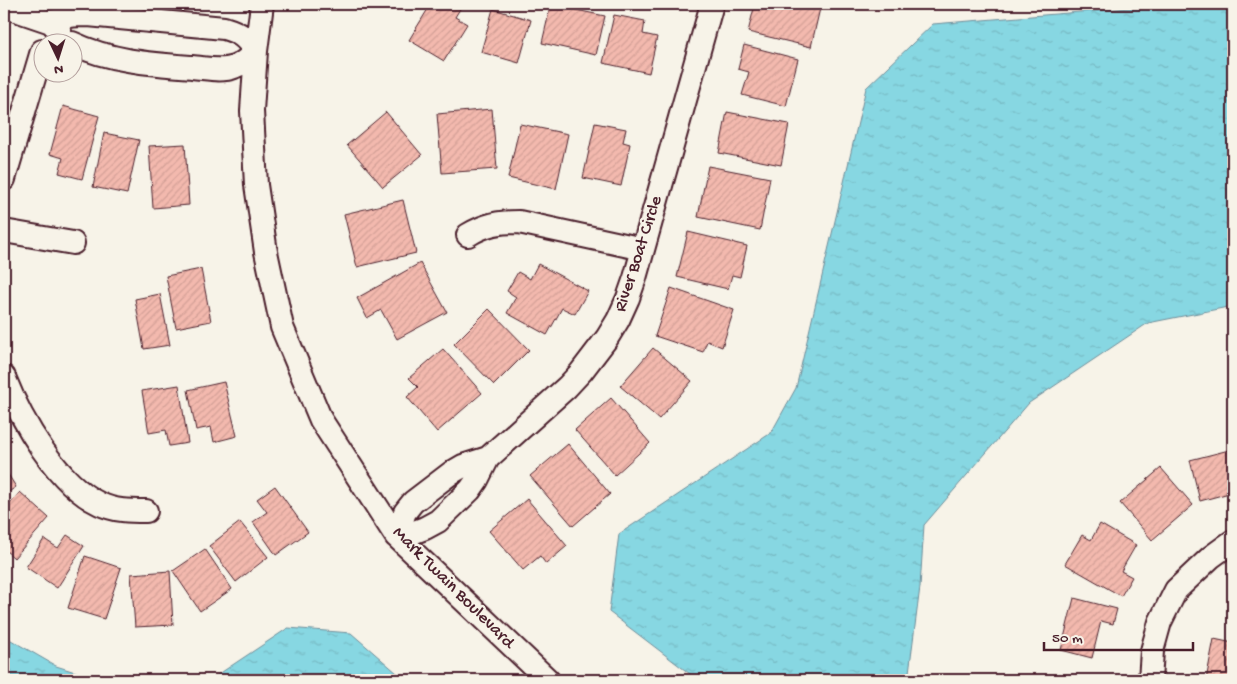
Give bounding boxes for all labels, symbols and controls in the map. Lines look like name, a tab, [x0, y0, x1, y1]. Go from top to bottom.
north arrow	[32, 32, 82, 82]
text: N	[54, 60, 64, 77]
street label: River Boat Circle	[610, 193, 668, 315]
street label: Mark Twain Boulevard	[388, 523, 519, 654]
scale bar	[1044, 619, 1193, 651]
text: 50 m	[1052, 630, 1083, 648]

